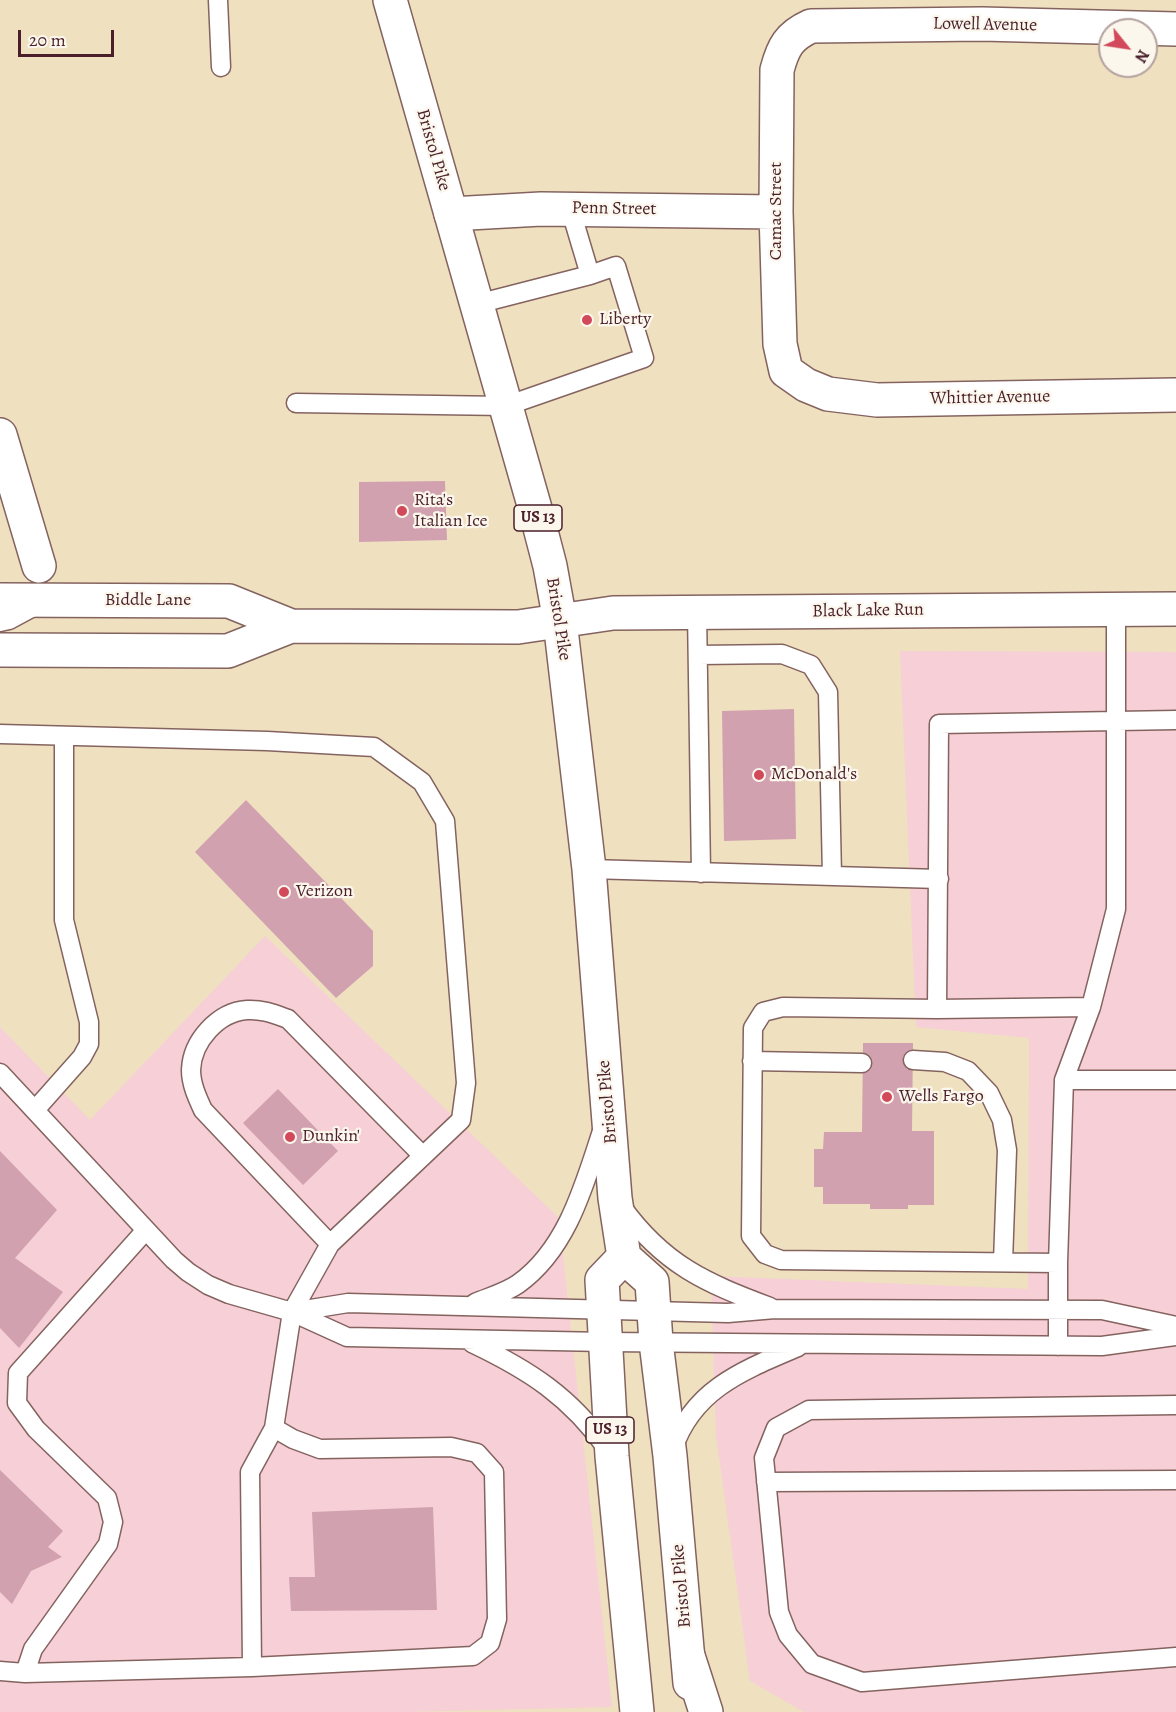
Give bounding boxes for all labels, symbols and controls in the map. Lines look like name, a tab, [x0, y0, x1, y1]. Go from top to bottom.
street label: Lowell Avenue	[933, 13, 1037, 37]
scale bar	[21, 18, 117, 56]
north arrow	[1098, 18, 1158, 78]
text: 20 m	[29, 28, 66, 52]
text: N	[1129, 45, 1154, 67]
street label: Bristol Pike	[411, 107, 455, 193]
street label: Camac Street	[766, 162, 788, 260]
street label: Penn Street	[571, 197, 657, 221]
place label: Liberty	[599, 309, 651, 331]
marker: Liberty	[580, 313, 594, 327]
street label: Whittier Avenue	[930, 386, 1050, 410]
place label: Rita's Italian Ice	[414, 490, 488, 532]
marker: Rita's Italian Ice	[395, 504, 409, 518]
road number: US 13	[514, 505, 562, 531]
street label: Bristol Pike	[541, 576, 575, 662]
street label: Biddle Lane	[105, 590, 191, 612]
street label: Black Lake Run	[812, 599, 924, 623]
place label: McDonald's	[771, 764, 857, 786]
marker: McDonald's	[752, 768, 766, 782]
place label: Verizon	[296, 881, 353, 903]
marker: Verizon	[277, 885, 291, 899]
street label: Bristol Pike	[594, 1059, 622, 1145]
place label: Wells Fargo	[899, 1086, 984, 1108]
marker: Wells Fargo	[880, 1090, 894, 1104]
place label: Dunkin'	[302, 1126, 360, 1148]
marker: Dunkin'	[283, 1130, 297, 1144]
road number: US 13	[586, 1417, 634, 1443]
street label: Bristol Pike	[668, 1543, 696, 1629]

